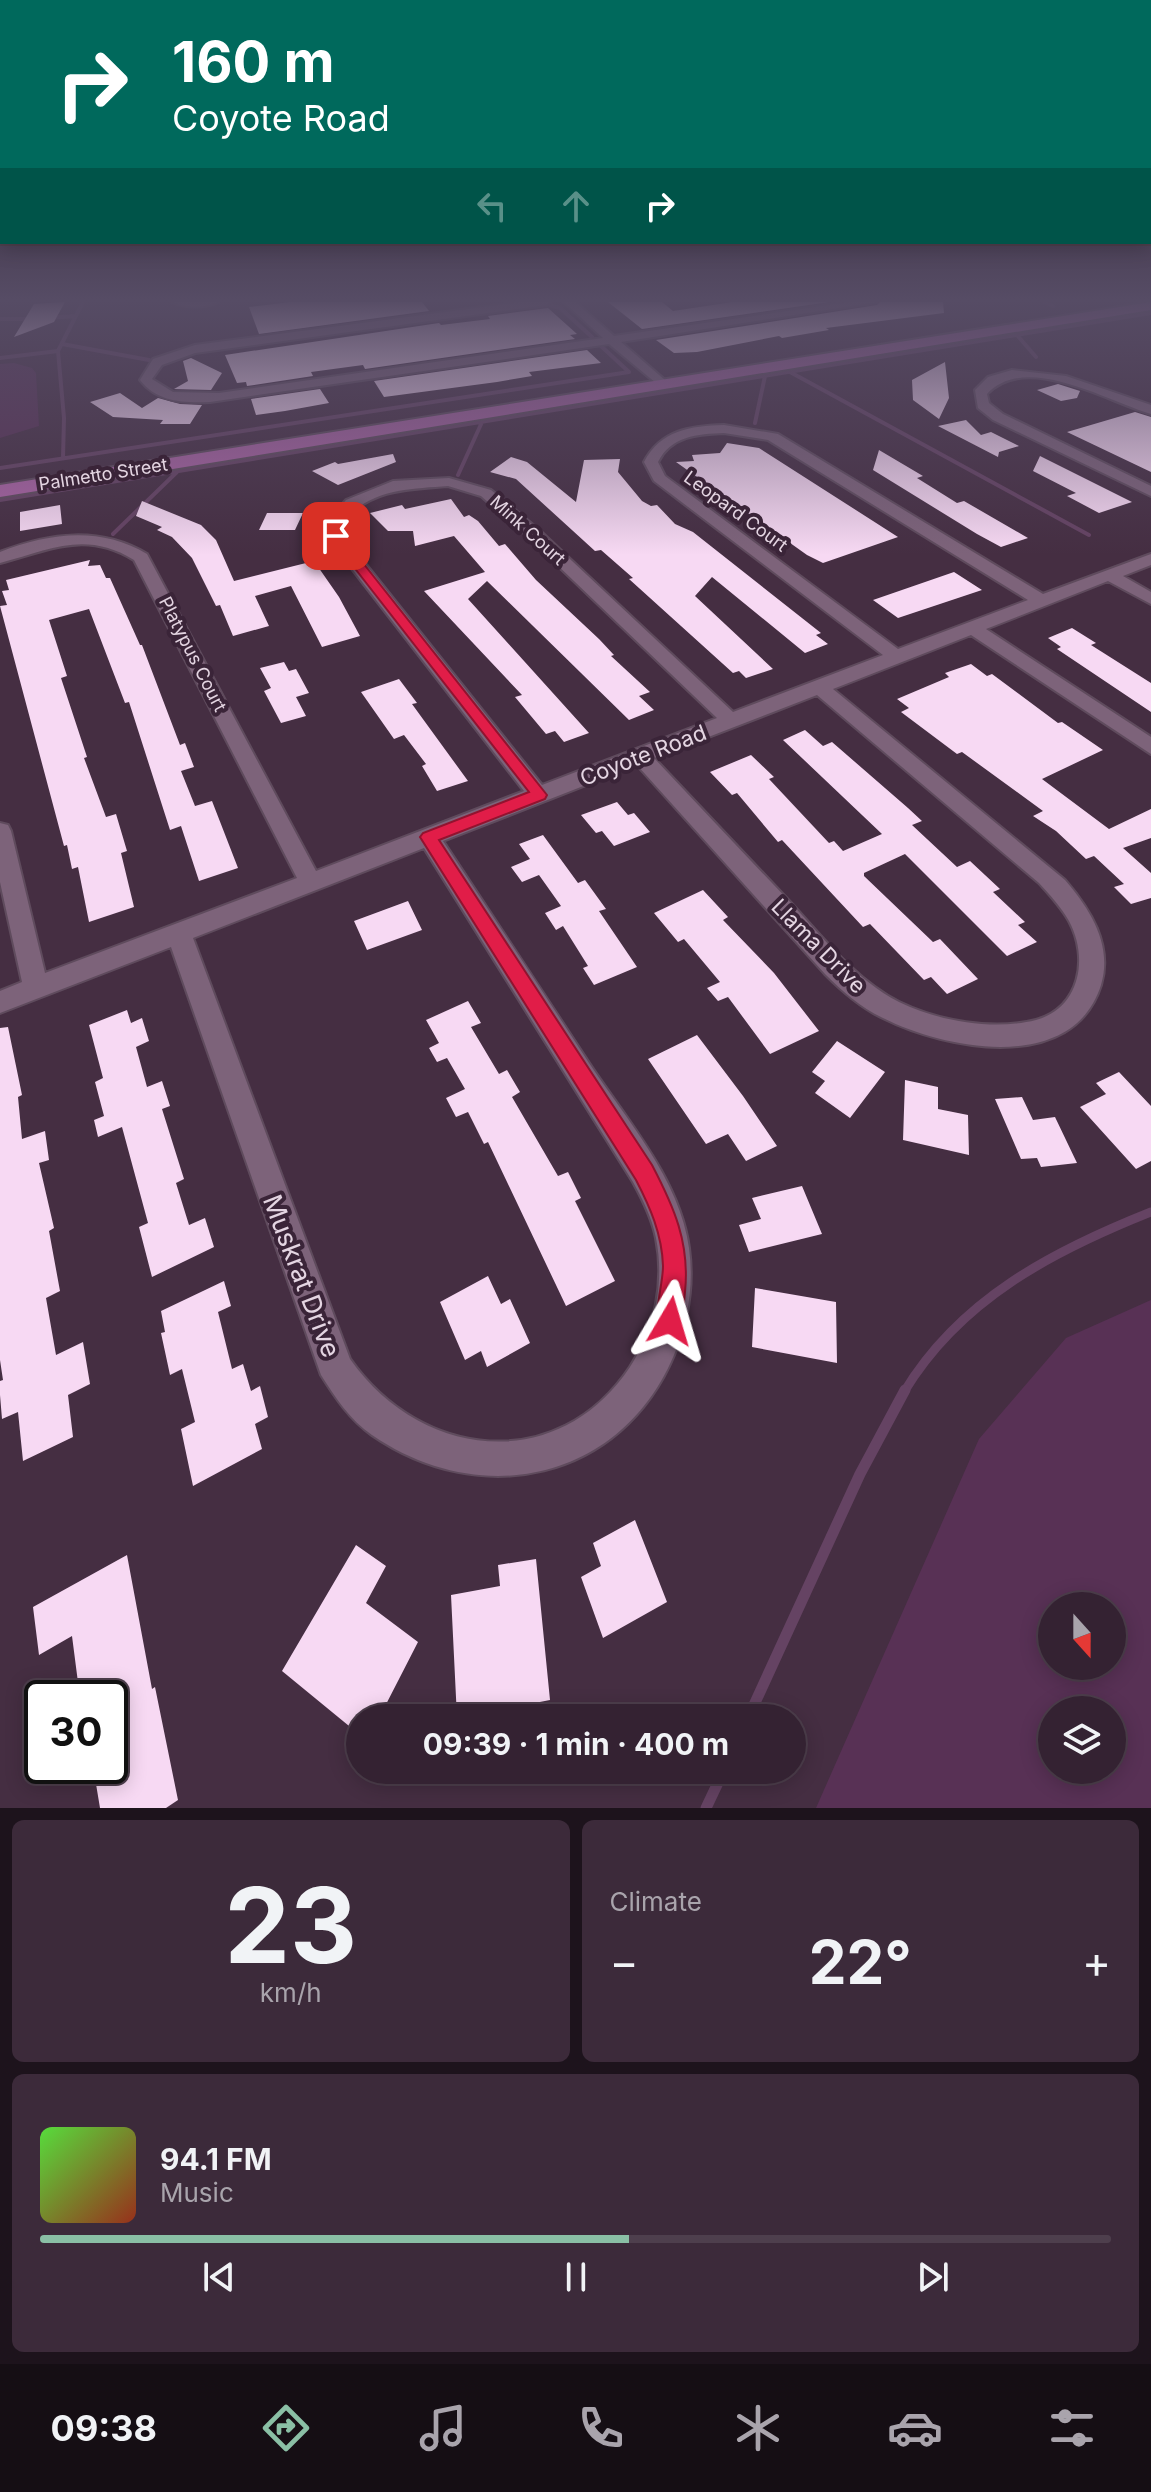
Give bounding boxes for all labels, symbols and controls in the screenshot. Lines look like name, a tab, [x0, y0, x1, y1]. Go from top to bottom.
text: 160 m	[172, 28, 335, 96]
icon: right	[40, 32, 144, 136]
text: Coyote Road	[172, 96, 390, 140]
icon: left	[470, 184, 514, 228]
icon: ahead	[554, 184, 598, 228]
icon: right	[638, 184, 682, 228]
street label: Palmetto Street	[37, 453, 169, 495]
street label: Leopard Court	[680, 466, 792, 556]
street label: Mink Court	[486, 491, 570, 569]
pin	[302, 502, 370, 570]
icon: arrive	[314, 514, 358, 558]
street label: Platypus Court	[155, 593, 231, 715]
street label: Coyote Road	[576, 719, 710, 791]
street label: Llama Drive	[766, 893, 872, 999]
street label: Muskrat Drive	[257, 1190, 347, 1362]
position arrow	[628, 1279, 712, 1363]
north arrow	[1038, 1592, 1126, 1680]
map controls	[1038, 1592, 1126, 1784]
speed limit sign: 30	[24, 1680, 128, 1784]
button: layers	[1038, 1696, 1126, 1784]
text: 09:39 · 1 min · 400 m	[423, 1726, 729, 1762]
text: 23	[224, 1862, 357, 1988]
text: Climate	[610, 1886, 702, 1917]
text: 22°	[809, 1926, 912, 1998]
text: −	[610, 1935, 639, 1989]
text: +	[1082, 1935, 1111, 1989]
text: km/h	[260, 1977, 322, 2008]
text: 94.1 FM	[160, 2141, 272, 2177]
text: Music	[160, 2177, 234, 2208]
icon: previous	[197, 2255, 241, 2299]
icon: pause	[554, 2255, 598, 2299]
icon: next	[911, 2255, 955, 2299]
icon: directions	[258, 2400, 314, 2456]
icon: music	[415, 2400, 471, 2456]
icon: phone	[573, 2400, 629, 2456]
icon: climate	[730, 2400, 786, 2456]
icon: car	[887, 2400, 943, 2456]
icon: filters	[1044, 2400, 1100, 2456]
text: 09:38	[51, 2406, 157, 2450]

